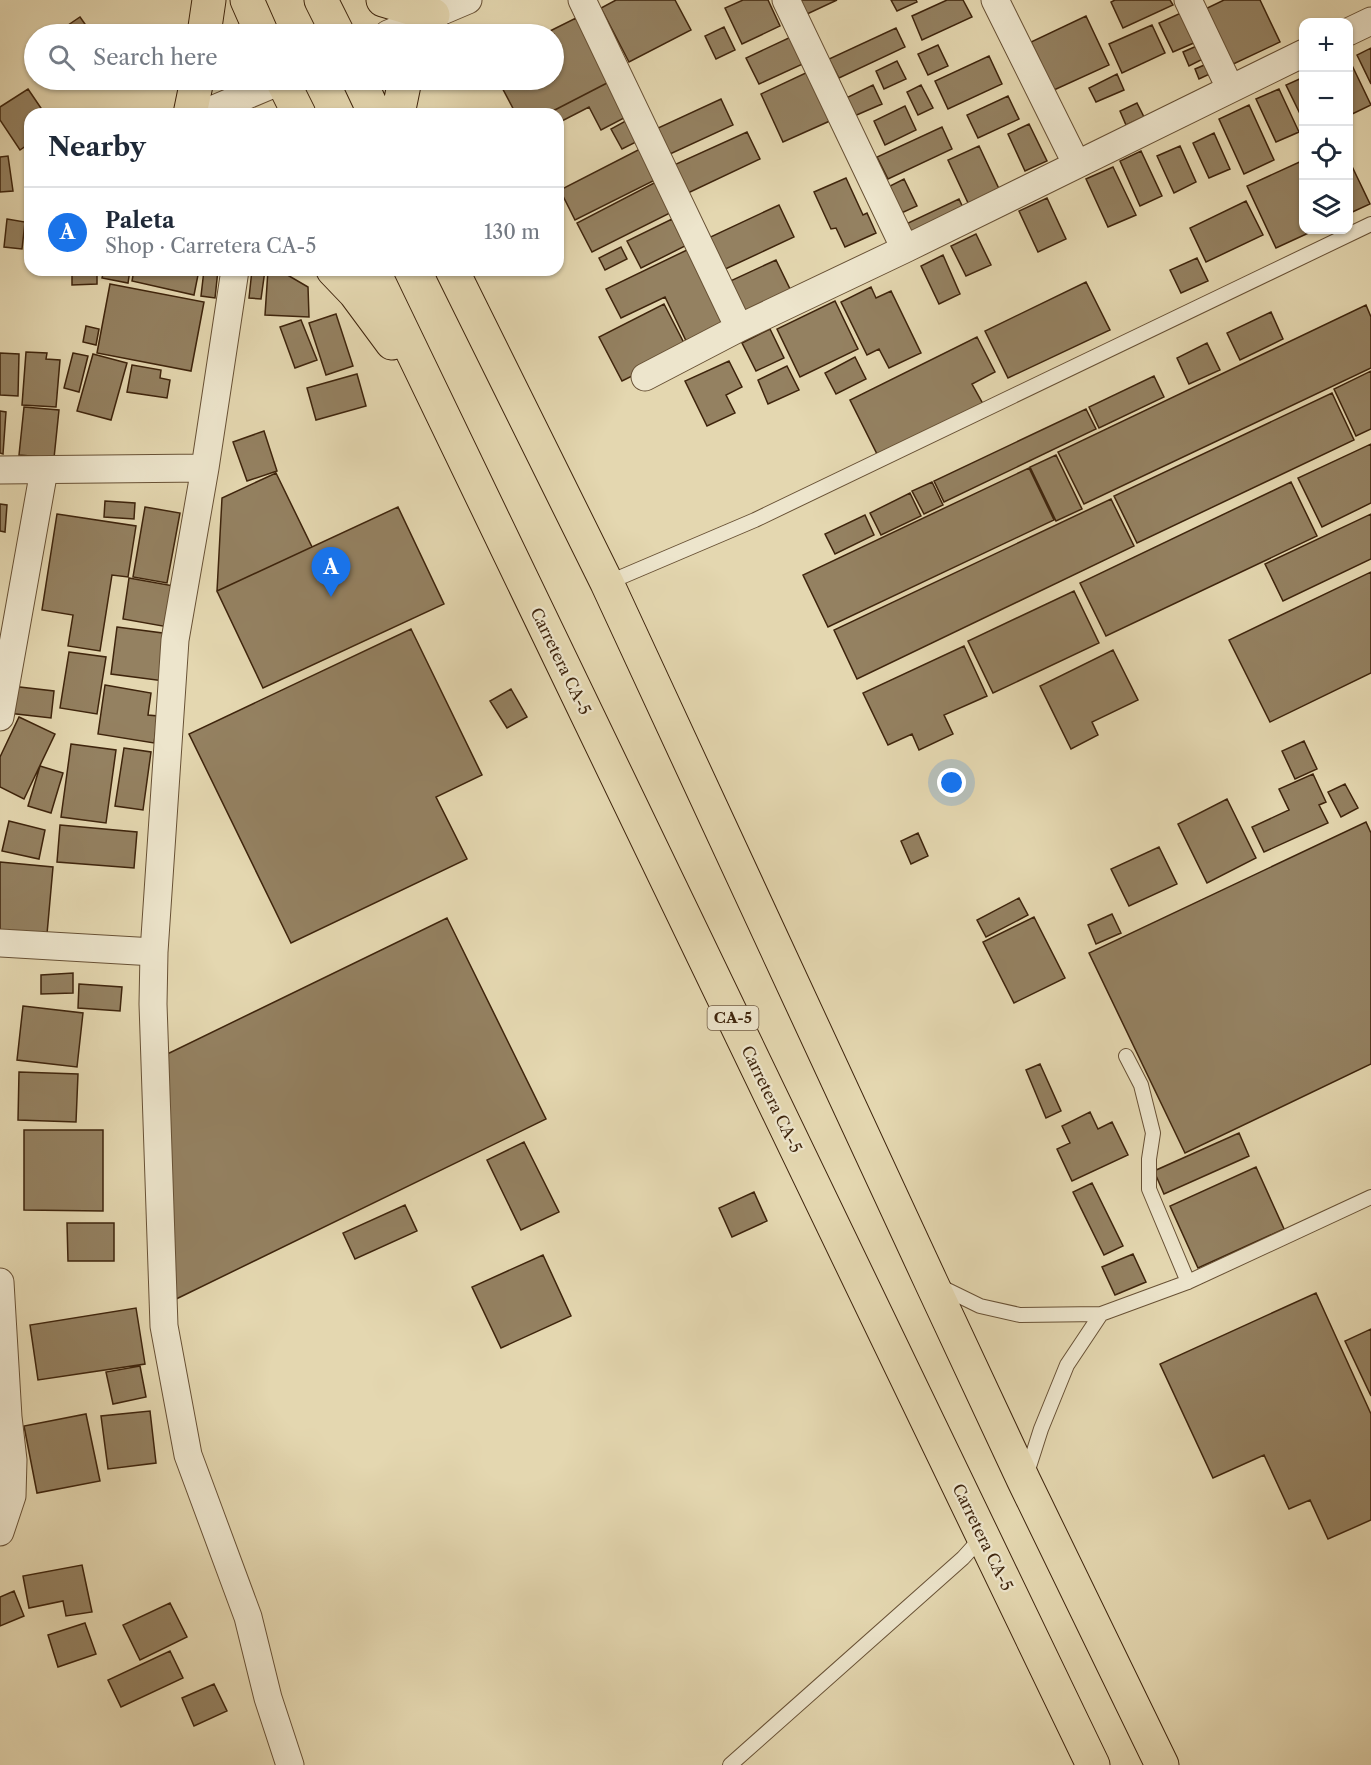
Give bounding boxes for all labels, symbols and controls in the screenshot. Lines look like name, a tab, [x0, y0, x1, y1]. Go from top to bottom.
map controls	[1299, 18, 1353, 234]
button: +	[1299, 18, 1353, 72]
search box	[24, 24, 564, 90]
icon: search	[45, 41, 78, 74]
text: Search here	[93, 44, 218, 71]
button: −	[1299, 72, 1353, 126]
button: locate	[1299, 126, 1353, 180]
text: Nearby	[48, 131, 146, 163]
button: layers	[1299, 180, 1353, 234]
text: Paleta	[105, 207, 175, 234]
text: A	[60, 220, 75, 244]
text: 130 m	[484, 220, 540, 244]
text: Shop · Carretera CA-5	[105, 234, 316, 258]
pin: A	[312, 548, 350, 597]
street label: Carretera CA-5	[526, 604, 596, 718]
your location	[937, 768, 966, 797]
road number: CA-5	[708, 1006, 758, 1030]
street label: Carretera CA-5	[737, 1042, 807, 1156]
street label: Carretera CA-5	[948, 1480, 1018, 1594]

